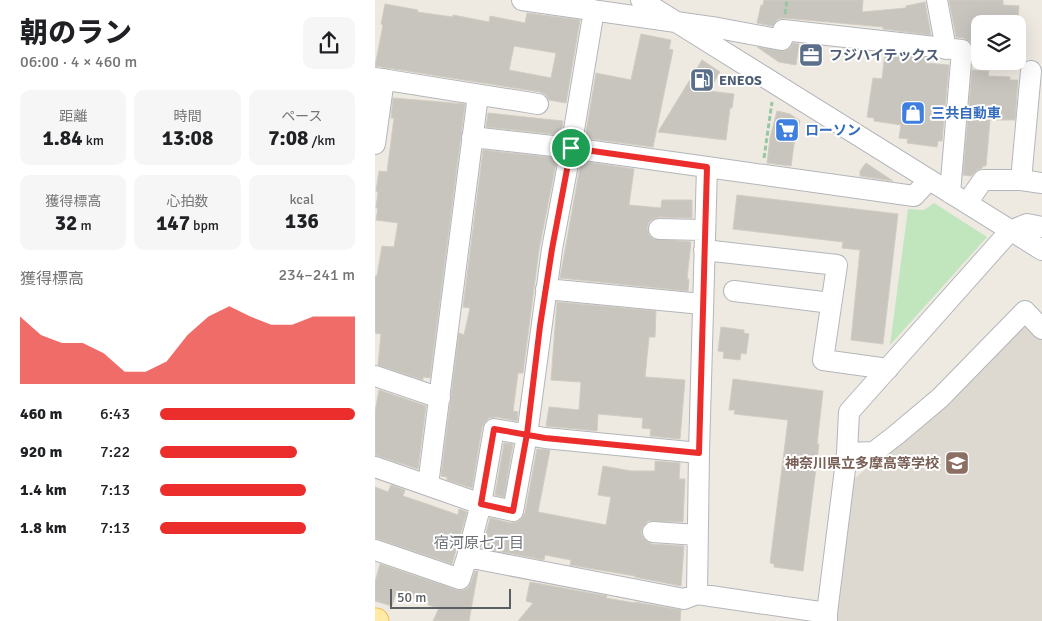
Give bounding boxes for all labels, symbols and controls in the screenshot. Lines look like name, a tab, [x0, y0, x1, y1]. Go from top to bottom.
map controls	[971, 15, 1026, 70]
button: layers	[971, 15, 1026, 70]
text: 朝のラン	[20, 16, 132, 50]
button: share	[303, 17, 355, 69]
office icon: フジハイテックス	[798, 42, 824, 68]
place label: フジハイテックス	[829, 47, 939, 64]
text: 06:00 · 4 × 460 m	[20, 52, 137, 72]
fuel station icon: ENEOS	[689, 67, 715, 93]
place label: ENEOS	[719, 72, 762, 89]
shop icon: 三共自動車	[900, 100, 926, 126]
place label: 三共自動車	[931, 105, 1001, 122]
text: 距離	[59, 108, 87, 125]
text: 時間	[173, 108, 201, 125]
text: ペース	[281, 108, 322, 125]
supermarket icon: ローソン	[774, 117, 800, 143]
place label: ローソン	[805, 122, 861, 139]
text: 1.84	[43, 125, 83, 151]
text: 13:08	[162, 125, 213, 151]
text: 7:08	[268, 125, 308, 151]
pin	[550, 127, 592, 169]
text: km	[83, 132, 104, 149]
text: /km	[308, 132, 336, 149]
icon: arrive	[557, 134, 585, 162]
text: kcal	[290, 191, 314, 208]
text: 獲得標高	[45, 193, 101, 210]
text: 心拍数	[166, 193, 208, 210]
text: 136	[285, 208, 319, 234]
text: 32	[55, 210, 77, 236]
text: 147	[156, 210, 190, 236]
text: m	[77, 217, 92, 234]
text: bpm	[190, 217, 219, 234]
text: 234–241 m	[278, 265, 355, 285]
text: 獲得標高	[20, 269, 84, 289]
text: 460 m	[20, 404, 62, 424]
text: 6:43	[100, 404, 130, 424]
text: 920 m	[20, 442, 62, 462]
text: 7:22	[100, 442, 130, 462]
school or university icon: 神奈川県立多摩高等学校	[944, 450, 970, 476]
place label: 神奈川県立多摩高等学校	[785, 455, 939, 472]
text: 1.4 km	[20, 480, 67, 500]
text: 7:13	[100, 480, 130, 500]
text: 1.8 km	[20, 518, 67, 538]
text: 7:13	[100, 518, 130, 538]
district label: 宿河原七丁目	[434, 534, 524, 552]
scale bar	[390, 586, 511, 609]
text: 50 m	[397, 589, 426, 606]

